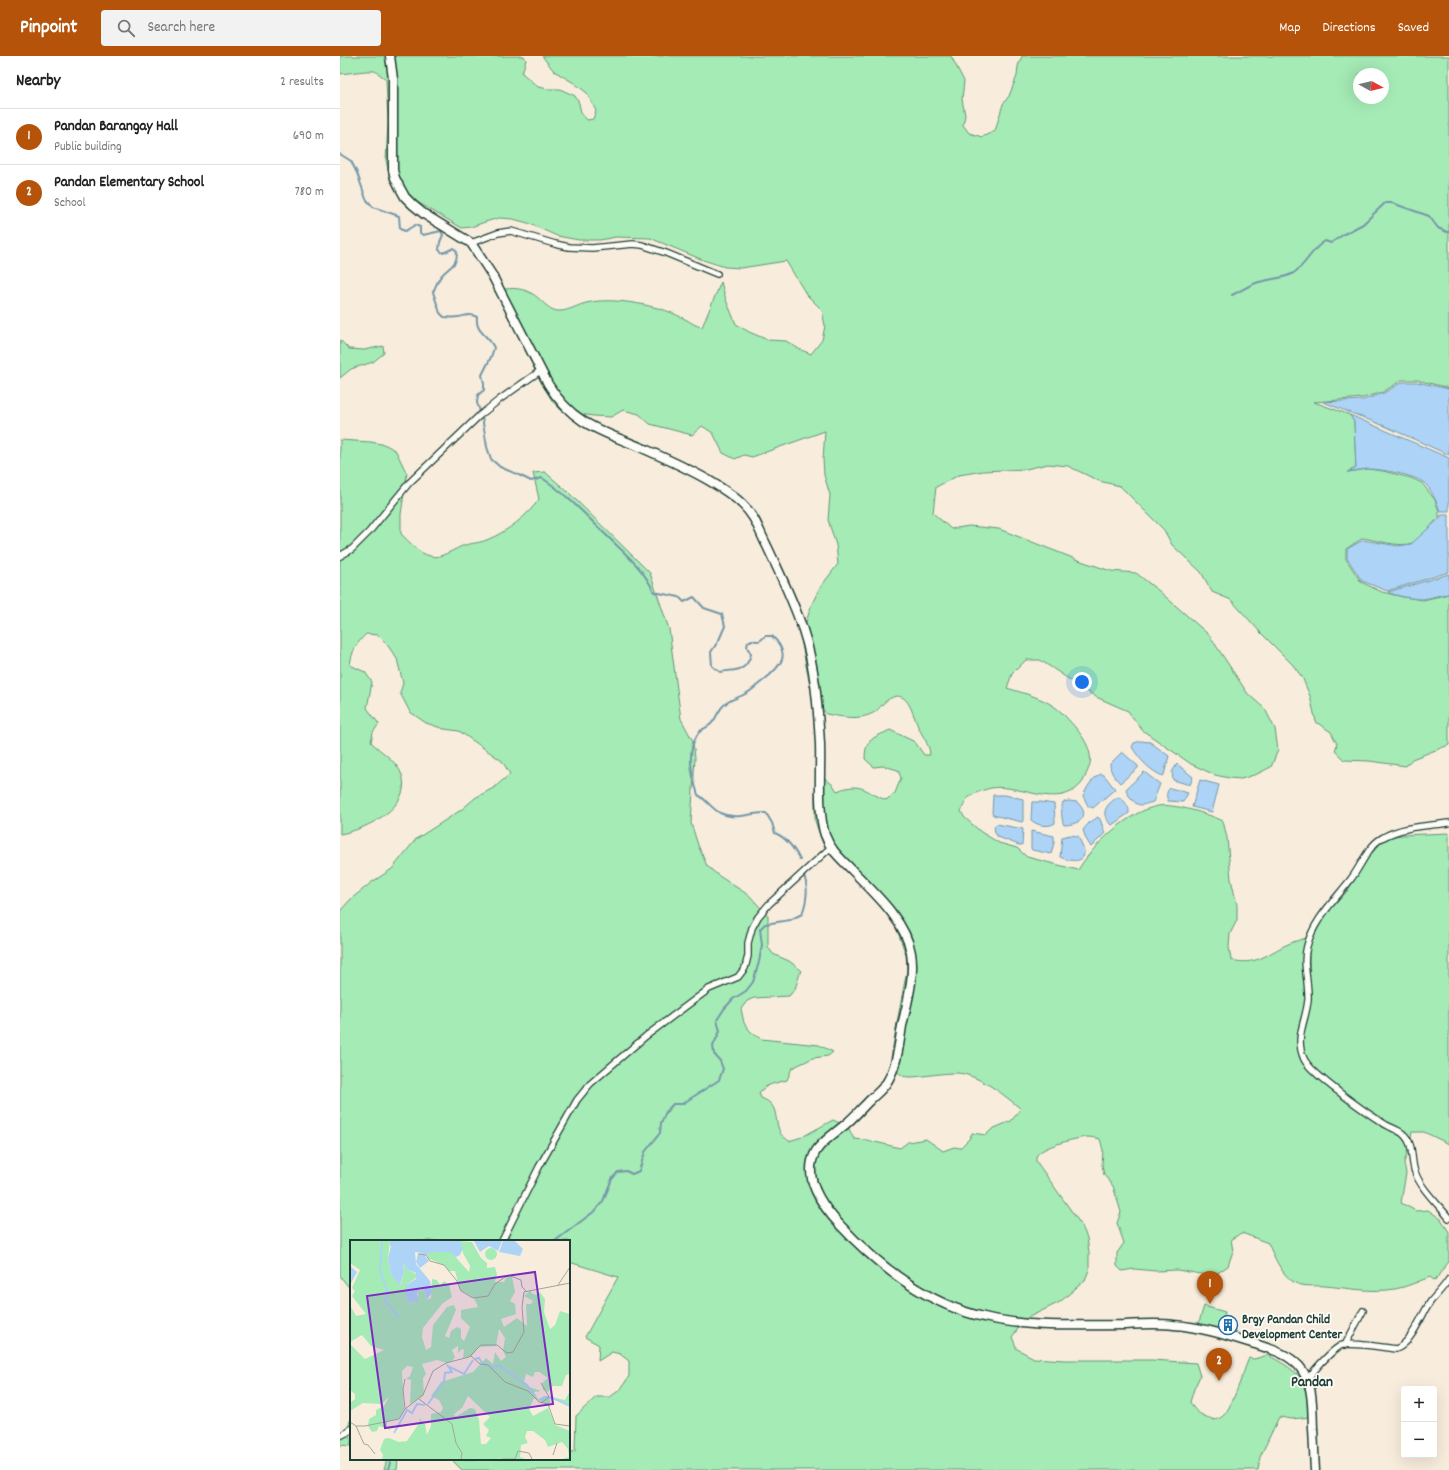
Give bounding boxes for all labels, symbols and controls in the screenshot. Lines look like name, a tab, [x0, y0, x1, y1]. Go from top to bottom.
search box	[101, 10, 381, 46]
text: Pinpoint	[20, 15, 77, 42]
icon: search	[115, 17, 137, 39]
text: Search here	[147, 17, 215, 39]
text: Map	[1279, 18, 1301, 38]
text: Directions	[1323, 18, 1376, 38]
text: Saved	[1398, 18, 1429, 38]
north arrow	[1353, 68, 1389, 104]
text: Nearby	[16, 70, 60, 94]
text: 2 results	[280, 73, 324, 92]
text: Pandan Barangay Hall	[54, 116, 178, 138]
text: 1	[28, 127, 30, 146]
text: 690 m	[293, 127, 324, 146]
text: Public building	[54, 138, 122, 157]
text: Pandan Elementary School	[54, 172, 204, 194]
text: 2	[26, 183, 32, 202]
text: 780 m	[295, 183, 324, 202]
text: School	[54, 194, 86, 213]
your location	[1072, 672, 1092, 692]
inset map	[350, 1240, 570, 1460]
pin: 1	[1197, 1271, 1223, 1304]
place label: Brgy Pandan Child Development Center	[1242, 1311, 1344, 1345]
building icon: Brgy Pandan Child Development Center	[1217, 1314, 1239, 1336]
pin: 2	[1206, 1348, 1232, 1381]
district label: Pandan	[1291, 1372, 1333, 1394]
map controls	[1401, 1386, 1437, 1458]
button: +	[1401, 1386, 1437, 1422]
button: −	[1401, 1422, 1437, 1458]

